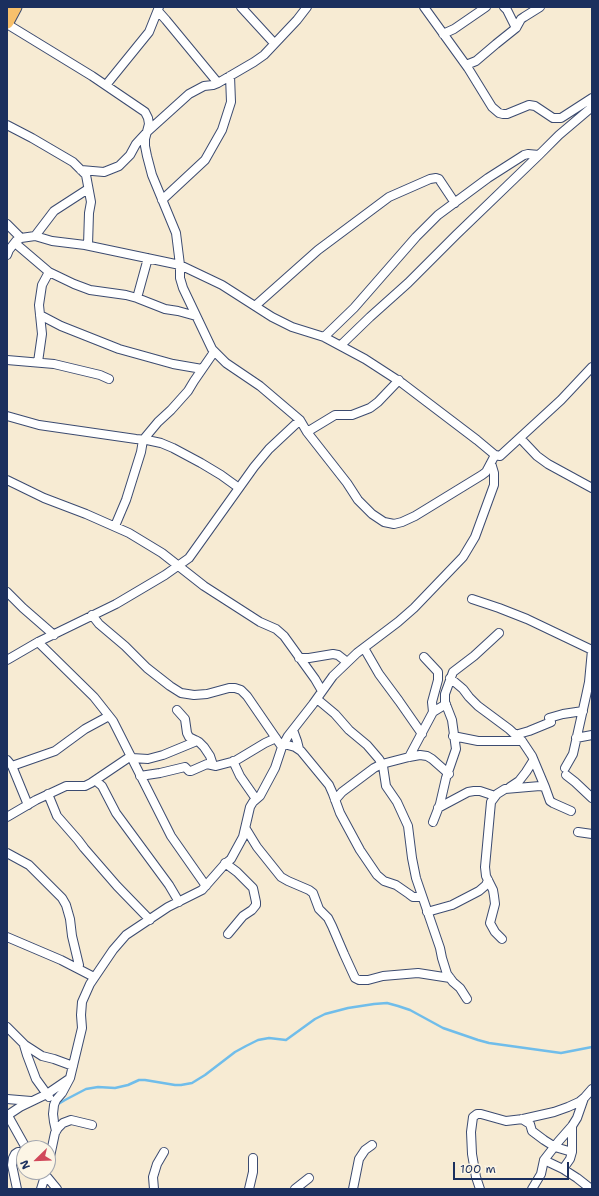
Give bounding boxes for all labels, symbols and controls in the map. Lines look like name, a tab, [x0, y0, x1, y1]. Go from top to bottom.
north arrow	[16, 1140, 56, 1180]
scale bar	[455, 1154, 571, 1180]
text: N	[17, 1158, 34, 1171]
text: 100 m	[460, 1161, 496, 1177]

